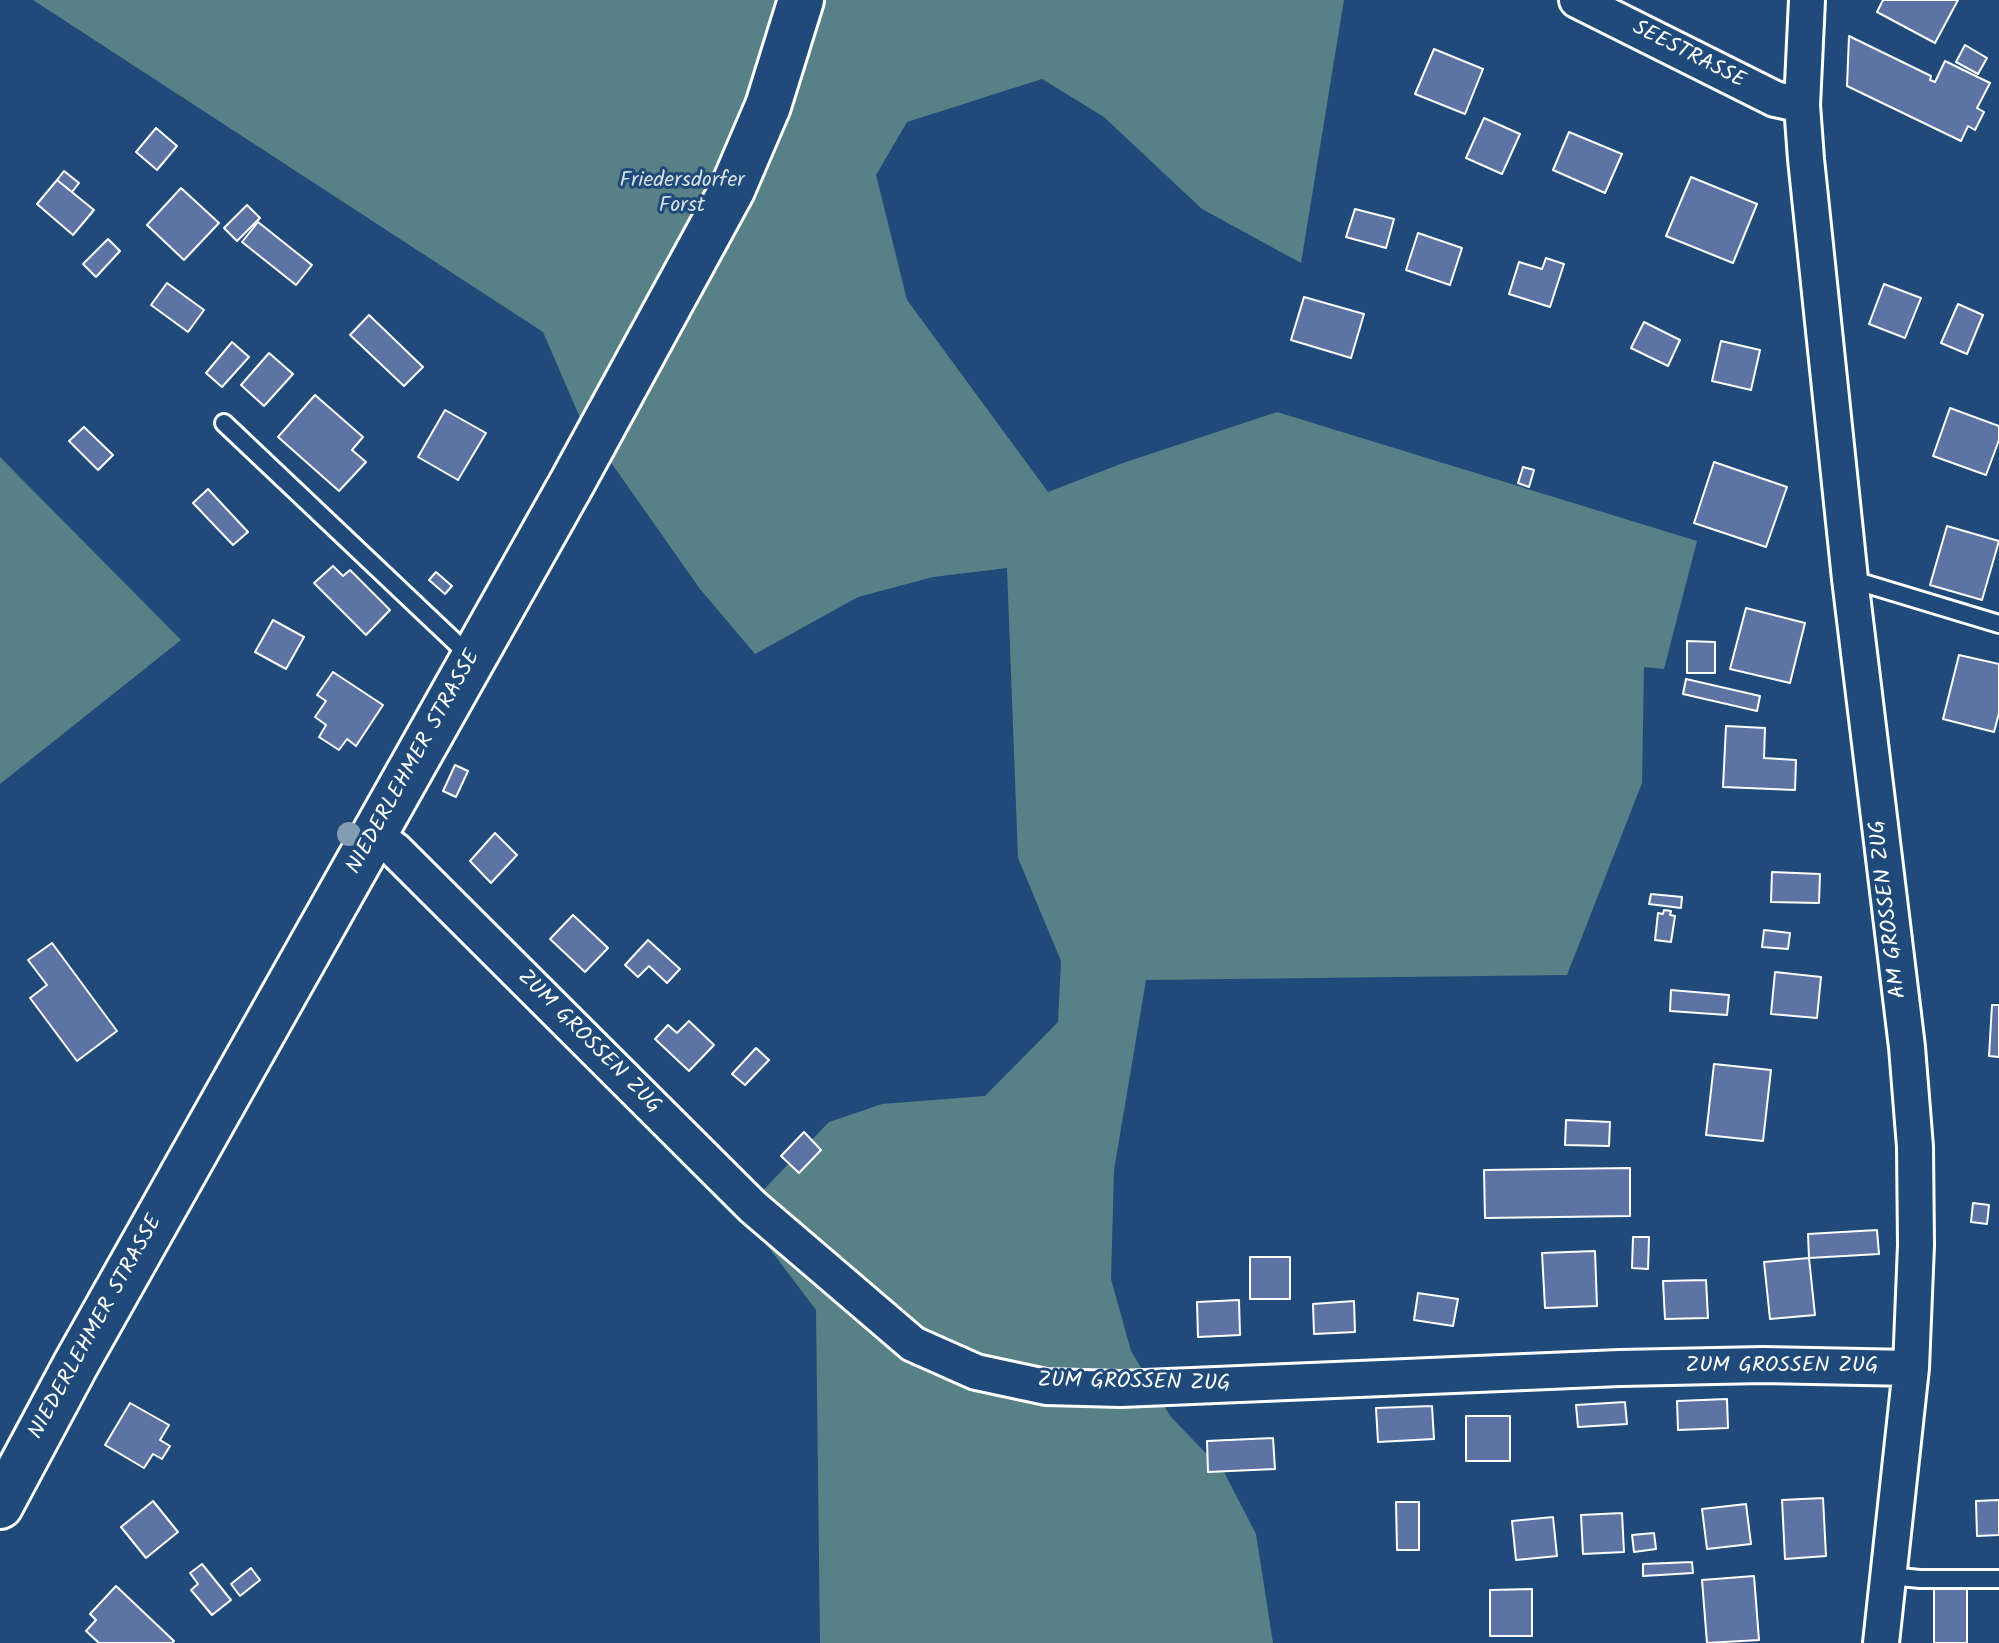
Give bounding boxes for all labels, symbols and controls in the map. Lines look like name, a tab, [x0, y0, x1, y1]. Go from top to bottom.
street label: SEESTRASSE	[1627, 16, 1749, 96]
park label: Friedersdorfer Forst	[619, 169, 745, 220]
street label: NIEDERLEHMER STRASSE	[342, 646, 488, 880]
street label: AM GROSSEN ZUG	[1866, 818, 1914, 1000]
street label: ZUM GROSSEN ZUG	[510, 965, 666, 1121]
street label: NIEDERLEHMER STRASSE	[24, 1211, 170, 1445]
street label: ZUM GROSSEN ZUG	[1686, 1354, 1878, 1380]
street label: ZUM GROSSEN ZUG	[1037, 1369, 1231, 1399]

